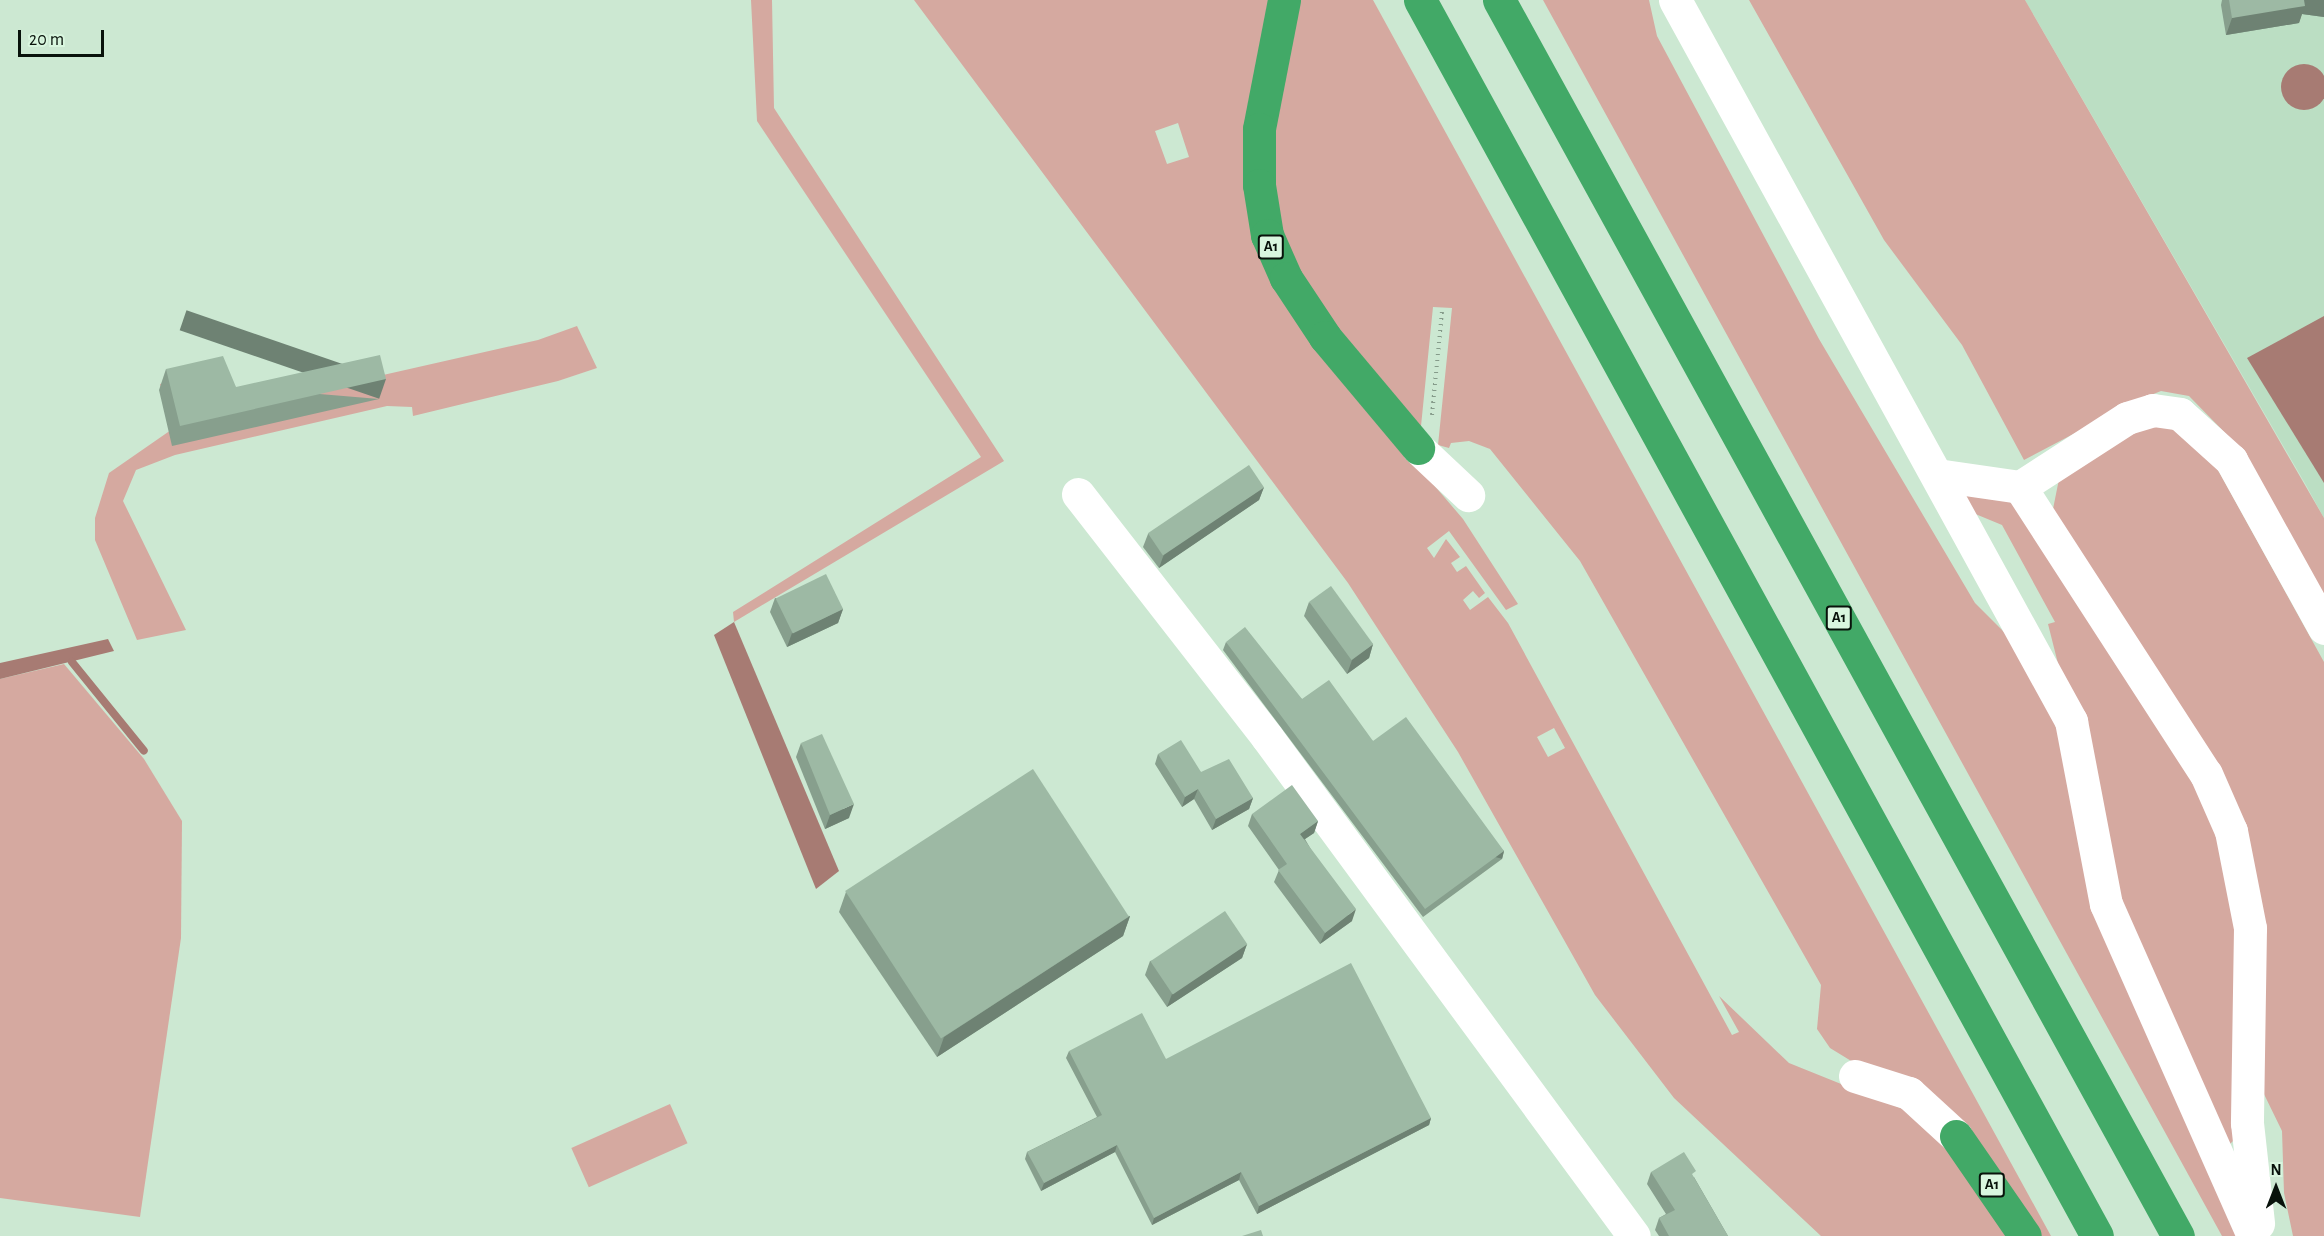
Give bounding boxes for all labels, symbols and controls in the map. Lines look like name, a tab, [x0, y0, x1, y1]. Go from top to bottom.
scale bar	[21, 18, 106, 56]
text: 20 m	[29, 31, 64, 49]
road number: A1	[1258, 235, 1284, 259]
road number: A1	[1826, 606, 1852, 630]
north arrow	[2246, 1158, 2306, 1218]
text: N	[2270, 1162, 2282, 1178]
road number: A1	[1978, 1173, 2006, 1197]

